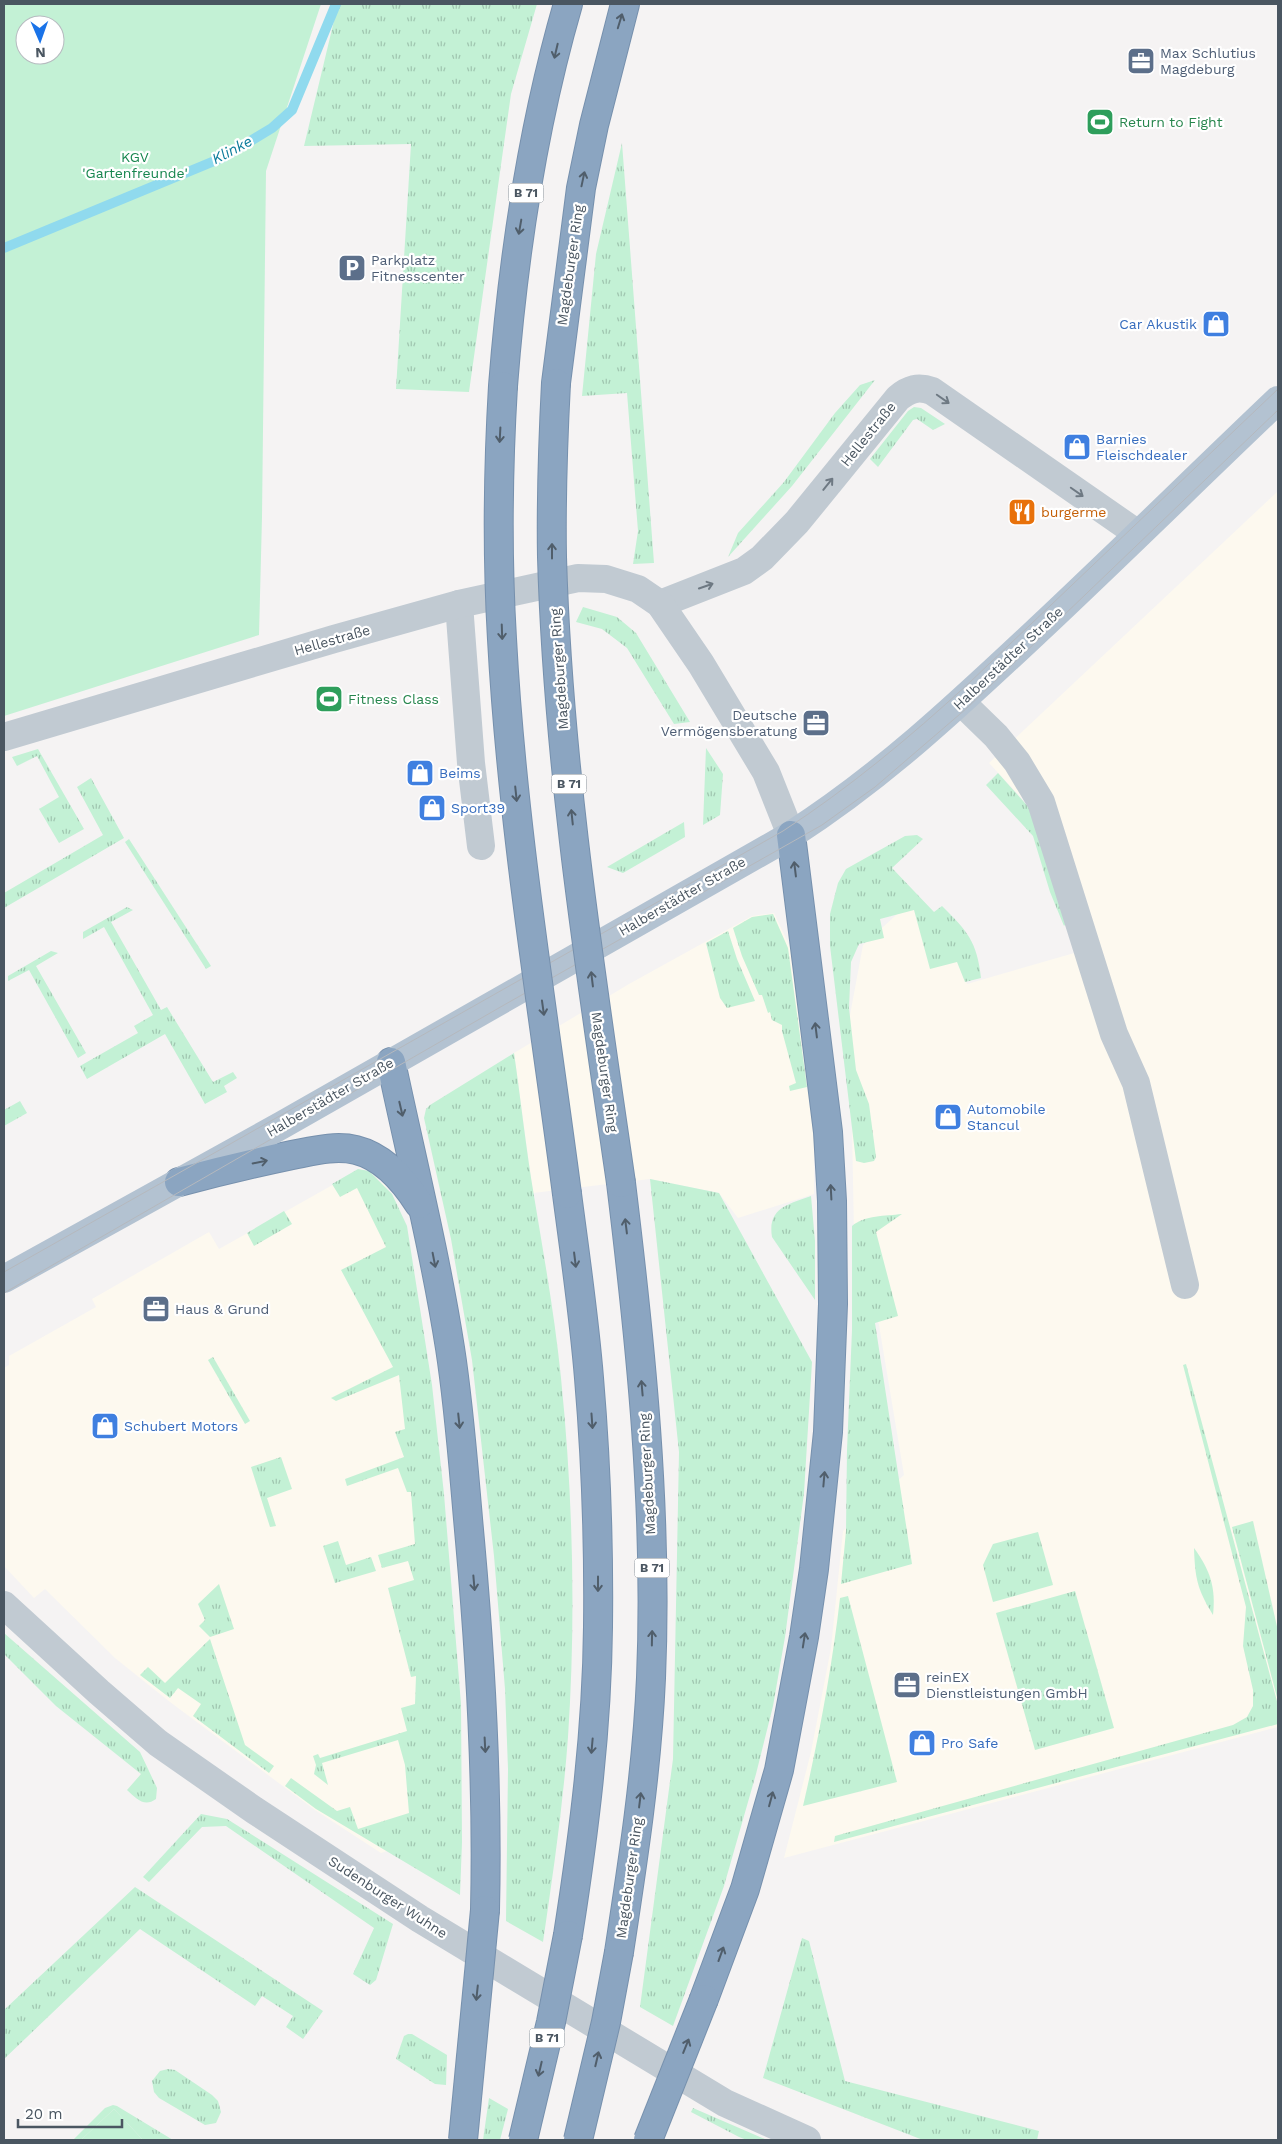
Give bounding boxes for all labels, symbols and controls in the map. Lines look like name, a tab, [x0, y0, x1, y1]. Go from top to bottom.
one-way arrow	[616, 13, 626, 29]
north arrow	[15, 15, 65, 65]
one-way arrow	[551, 42, 560, 58]
text: N	[35, 45, 46, 61]
place label: Max Schlutius Magdeburg	[1160, 45, 1256, 77]
office icon: Max Schlutius Magdeburg	[1126, 46, 1156, 76]
sports icon: Return to Fight	[1085, 107, 1115, 137]
place label: Return to Fight	[1119, 114, 1223, 130]
water label: Klinke	[209, 132, 255, 168]
park label: KGV 'Gartenfreunde'	[82, 149, 188, 181]
one-way arrow	[578, 171, 588, 187]
road number: B 71	[508, 184, 544, 202]
street label: Magdeburger Ring	[554, 203, 586, 326]
one-way arrow	[515, 219, 525, 235]
place label: Parkplatz Fitnesscenter	[371, 252, 465, 284]
parking icon: Parkplatz Fitnesscenter	[337, 253, 367, 283]
shop icon: Car Akustik	[1201, 309, 1231, 339]
place label: Car Akustik	[1119, 316, 1197, 332]
one-way arrow	[936, 394, 950, 404]
street label: Hellestraße	[837, 399, 899, 469]
one-way arrow	[496, 427, 505, 443]
place label: Barnies Fleischdealer	[1096, 431, 1188, 463]
shop icon: Barnies Fleischdealer	[1062, 432, 1092, 462]
one-way arrow	[822, 478, 833, 491]
one-way arrow	[1069, 487, 1083, 497]
restaurant icon: burgerme	[1007, 497, 1037, 527]
place label: burgerme	[1041, 504, 1106, 520]
one-way arrow	[547, 543, 557, 559]
one-way arrow	[698, 581, 713, 590]
street label: Halberstädter Straße	[950, 603, 1066, 713]
street label: Magdeburger Ring	[547, 607, 571, 730]
street label: Hellestraße	[292, 622, 372, 658]
one-way arrow	[497, 624, 506, 640]
sports icon: Fitness Class	[314, 684, 344, 714]
place label: Fitness Class	[348, 691, 439, 707]
place label: Deutsche Vermögensberatung	[661, 707, 798, 739]
office icon: Deutsche Vermögensberatung	[801, 708, 831, 738]
shop icon: Beims	[405, 758, 435, 788]
place label: Beims	[439, 765, 481, 781]
road number: B 71	[552, 774, 586, 794]
one-way arrow	[511, 786, 521, 802]
shop icon: Sport39	[417, 793, 447, 823]
place label: Sport39	[451, 800, 505, 816]
one-way arrow	[567, 810, 577, 826]
street label: Halberstädter Straße	[616, 853, 748, 939]
one-way arrow	[790, 862, 800, 878]
one-way arrow	[587, 971, 597, 987]
one-way arrow	[538, 999, 548, 1015]
street label: Magdeburger Ring	[589, 1011, 621, 1134]
one-way arrow	[811, 1023, 821, 1039]
street label: Halberstädter Straße	[264, 1054, 396, 1140]
one-way arrow	[397, 1101, 406, 1117]
place label: Automobile Stancul	[967, 1101, 1046, 1133]
shop icon: Automobile Stancul	[933, 1102, 963, 1132]
one-way arrow	[252, 1156, 268, 1166]
one-way arrow	[827, 1184, 836, 1200]
one-way arrow	[621, 1219, 631, 1235]
one-way arrow	[570, 1251, 580, 1267]
one-way arrow	[430, 1252, 439, 1268]
office icon: Haus & Grund	[141, 1294, 171, 1324]
place label: Haus & Grund	[175, 1301, 269, 1317]
one-way arrow	[637, 1380, 647, 1396]
shop icon: Schubert Motors	[90, 1411, 120, 1441]
street label: Magdeburger Ring	[636, 1412, 658, 1535]
one-way arrow	[454, 1413, 464, 1429]
one-way arrow	[588, 1413, 597, 1429]
place label: Schubert Motors	[124, 1418, 238, 1434]
one-way arrow	[819, 1471, 829, 1487]
road number: B 71	[634, 1559, 670, 1578]
one-way arrow	[469, 1574, 479, 1590]
one-way arrow	[593, 1575, 603, 1591]
one-way arrow	[647, 1630, 657, 1646]
one-way arrow	[799, 1632, 809, 1648]
place label: reinEX Dienstleistungen GmbH	[926, 1669, 1088, 1701]
office icon: reinEX Dienstleistungen GmbH	[892, 1670, 922, 1700]
shop icon: Pro Safe	[907, 1728, 937, 1758]
place label: Pro Safe	[941, 1735, 998, 1751]
one-way arrow	[480, 1737, 489, 1753]
one-way arrow	[587, 1738, 597, 1754]
one-way arrow	[635, 1792, 645, 1808]
one-way arrow	[767, 1792, 777, 1808]
street label: Magdeburger Ring	[613, 1816, 645, 1939]
street label: Sudenburger Wuhne	[326, 1853, 450, 1941]
one-way arrow	[717, 1946, 726, 1962]
one-way arrow	[472, 1985, 482, 2001]
road number: B 71	[530, 2029, 564, 2048]
one-way arrow	[681, 2039, 691, 2054]
one-way arrow	[593, 2051, 602, 2067]
one-way arrow	[535, 2060, 544, 2076]
scale bar	[18, 2096, 121, 2128]
text: 20 m	[25, 2105, 63, 2123]

